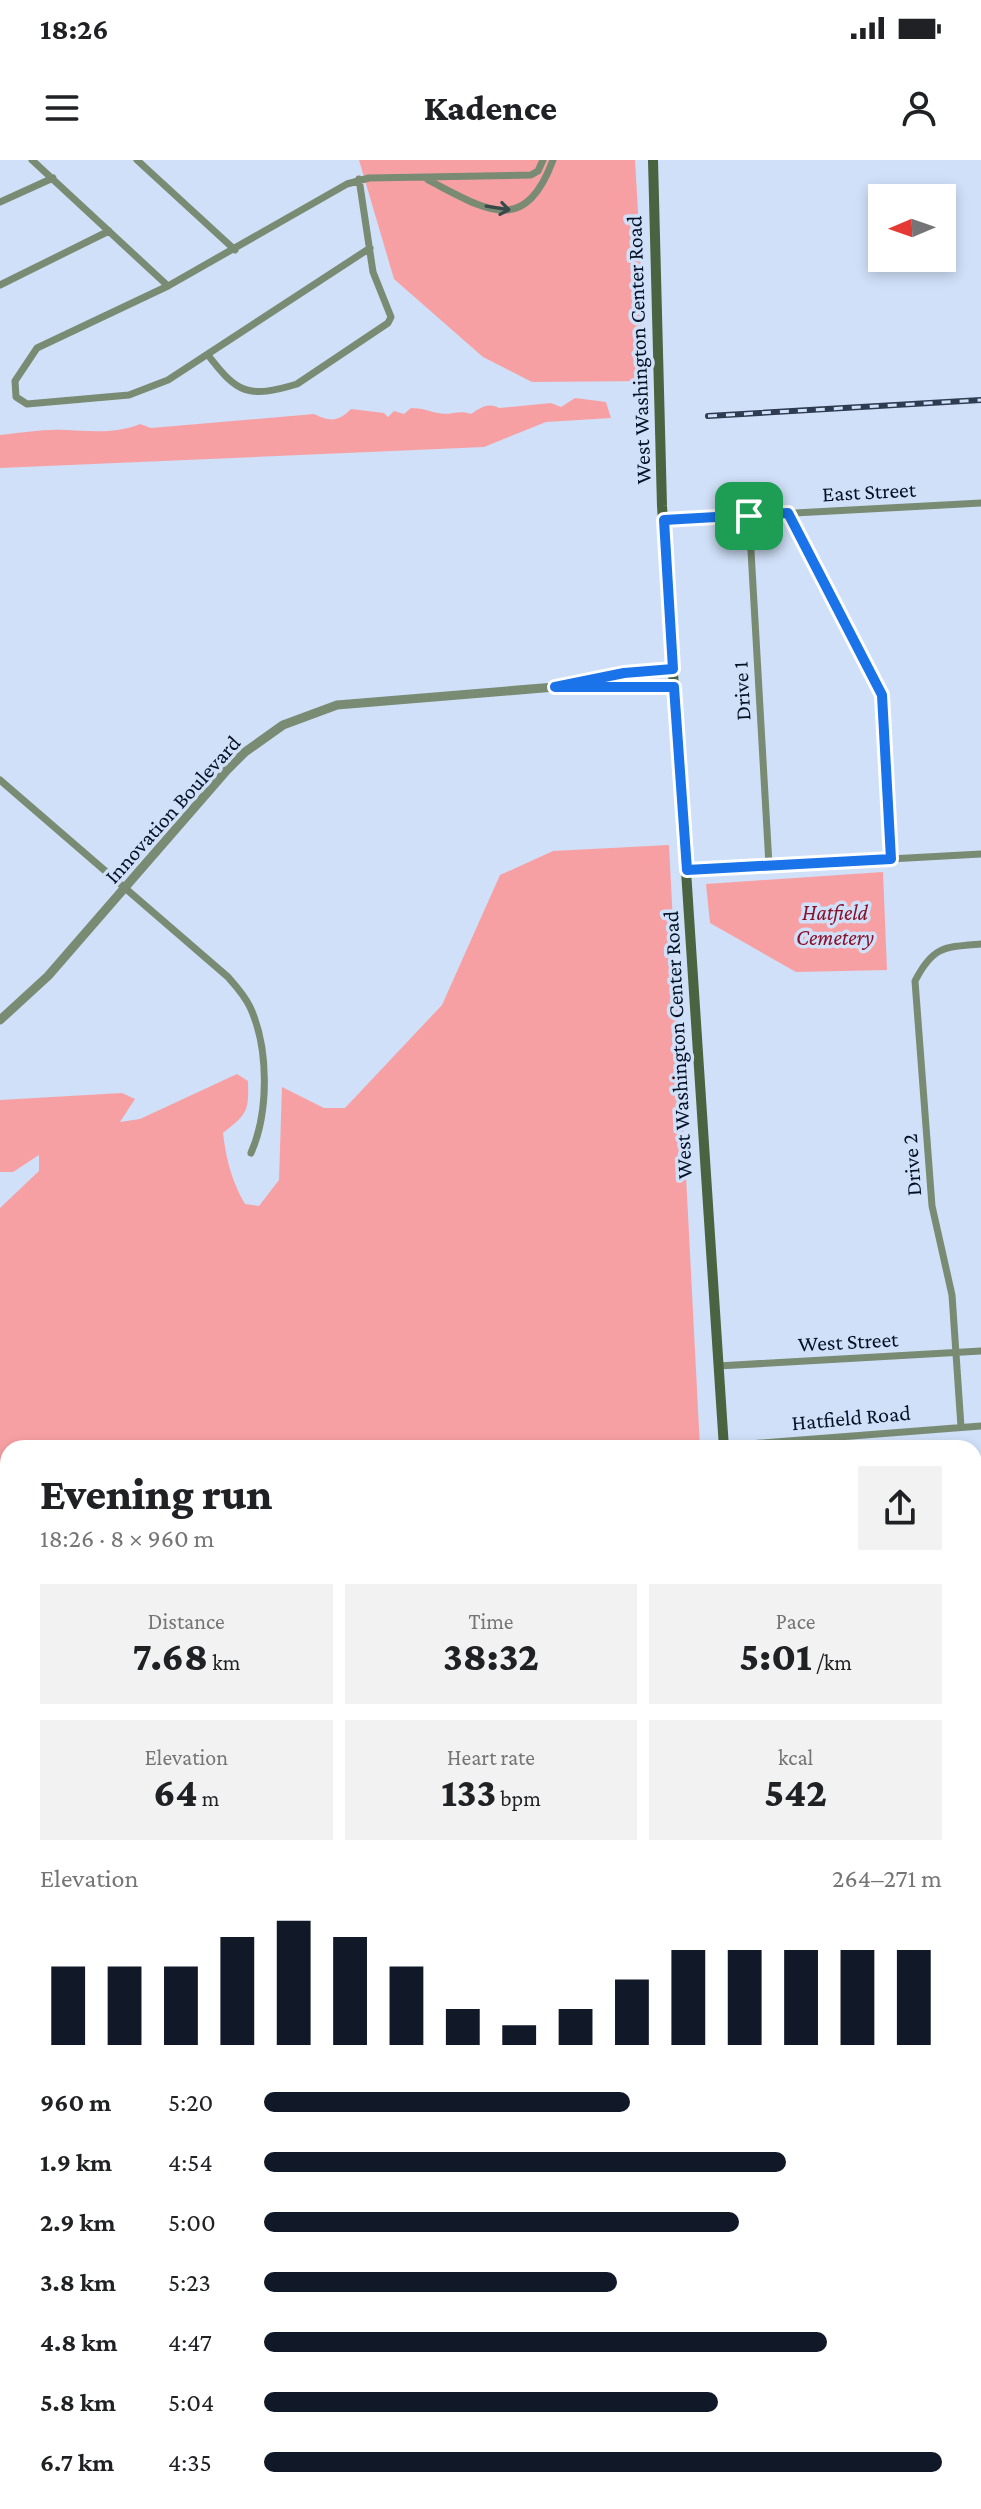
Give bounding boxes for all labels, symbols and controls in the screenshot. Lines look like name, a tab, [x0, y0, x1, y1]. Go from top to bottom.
text: 18:26	[40, 12, 109, 45]
icon: menu	[40, 86, 84, 130]
icon: person	[897, 86, 941, 130]
text: Kadence	[424, 88, 557, 128]
north arrow	[868, 184, 956, 272]
map controls	[868, 184, 956, 272]
one-way arrow	[484, 201, 510, 216]
street label: West Washington Center Road	[621, 215, 656, 485]
street label: East Street	[822, 477, 917, 506]
pin	[715, 482, 783, 550]
icon: arrive	[727, 494, 771, 538]
street label: Drive 1	[727, 661, 756, 721]
street label: Innovation Boulevard	[99, 730, 246, 888]
park label: Hatfield Cemetery	[796, 900, 874, 950]
street label: West Washington Center Road	[658, 910, 697, 1180]
street label: Drive 2	[897, 1133, 926, 1197]
street label: West Street	[797, 1326, 900, 1357]
street label: Hatfield Road	[790, 1400, 912, 1435]
button: share	[858, 1466, 942, 1550]
text: Evening run	[40, 1470, 272, 1518]
text: 18:26 · 8 × 960 m	[40, 1524, 214, 1553]
text: Distance	[148, 1609, 225, 1634]
text: Time	[468, 1609, 514, 1634]
text: Pace	[776, 1609, 815, 1634]
text: 7.68	[132, 1634, 208, 1679]
text: 38:32	[443, 1634, 539, 1679]
text: 5:01	[739, 1634, 812, 1679]
text: km	[208, 1650, 240, 1675]
text: /km	[812, 1650, 852, 1675]
text: Elevation	[145, 1745, 228, 1770]
text: Heart rate	[447, 1745, 535, 1770]
text: kcal	[778, 1745, 813, 1770]
text: 64	[153, 1770, 198, 1815]
text: 133	[441, 1770, 496, 1815]
text: 542	[764, 1770, 827, 1815]
text: m	[198, 1786, 219, 1811]
text: bpm	[496, 1786, 541, 1811]
text: Elevation	[40, 1864, 138, 1893]
text: 264–271 m	[832, 1864, 942, 1893]
text: 960 m	[40, 2088, 111, 2117]
text: 5:20	[168, 2088, 213, 2117]
text: 1.9 km	[40, 2148, 112, 2177]
text: 4:54	[168, 2148, 213, 2177]
text: 2.9 km	[40, 2208, 116, 2237]
text: 5:00	[168, 2208, 216, 2237]
text: 3.8 km	[40, 2268, 116, 2297]
text: 5:23	[168, 2268, 211, 2297]
text: 4.8 km	[40, 2328, 118, 2357]
text: 4:47	[168, 2328, 212, 2357]
text: 5.8 km	[40, 2388, 116, 2417]
text: 5:04	[168, 2388, 214, 2417]
text: 6.7 km	[40, 2448, 114, 2477]
text: 4:35	[168, 2448, 212, 2477]

